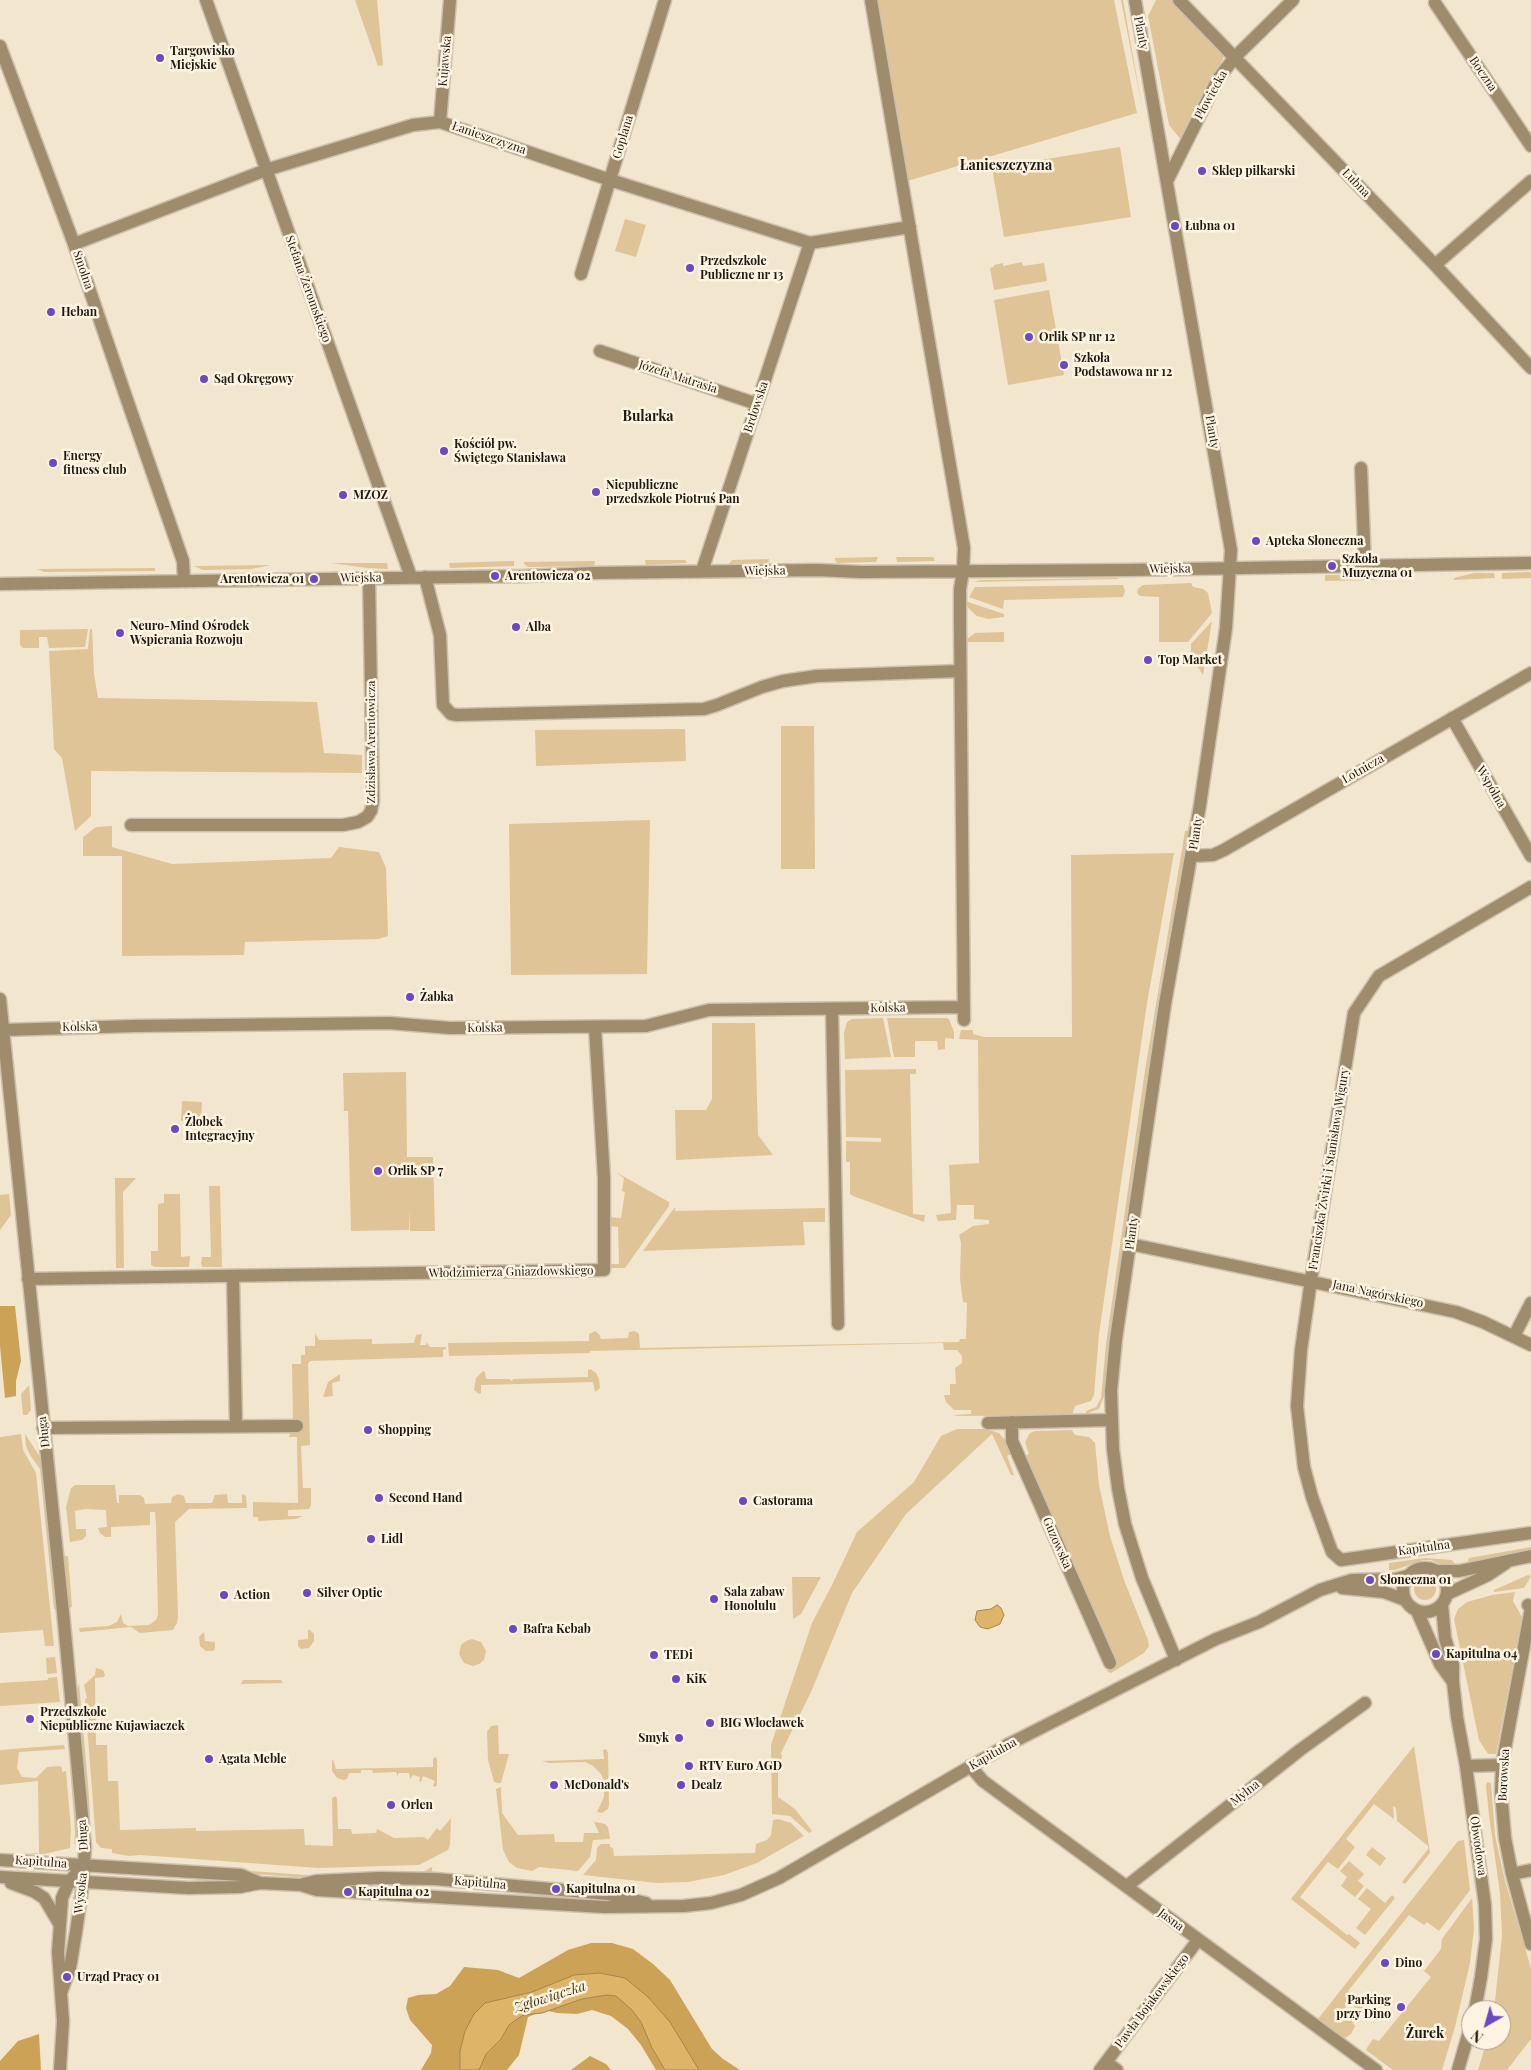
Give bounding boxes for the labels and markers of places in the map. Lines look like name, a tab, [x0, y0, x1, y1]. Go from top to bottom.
place label: Targowisko Miejskie	[170, 44, 235, 72]
marker: Targowisko Miejskie	[154, 52, 166, 64]
place label: Sklep piłkarski	[1212, 164, 1295, 178]
marker: Sklep piłkarski	[1196, 165, 1208, 177]
place label: Łubna 01	[1185, 219, 1235, 233]
marker: Łubna 01	[1169, 220, 1181, 232]
place label: Przedszkole Publiczne nr 13	[700, 254, 783, 282]
marker: Przedszkole Publiczne nr 13	[684, 262, 696, 274]
place label: Heban	[61, 305, 97, 319]
marker: Heban	[45, 306, 57, 318]
place label: Orlik SP nr 12	[1039, 330, 1115, 344]
marker: Orlik SP nr 12	[1023, 331, 1035, 343]
place label: Szkoła Podstawowa nr 12	[1074, 351, 1172, 379]
marker: Szkoła Podstawowa nr 12	[1058, 359, 1070, 371]
place label: Sąd Okręgowy	[214, 372, 294, 386]
marker: Sąd Okręgowy	[198, 373, 210, 385]
place label: Kościół pw. Świętego Stanisława	[454, 437, 566, 465]
marker: Kościół pw. Świętego Stanisława	[438, 445, 450, 457]
place label: Energy fitness club	[63, 449, 126, 477]
marker: Energy fitness club	[47, 457, 59, 469]
place label: Niepubliczne przedszkole Piotruś Pan	[606, 478, 740, 506]
marker: Niepubliczne przedszkole Piotruś Pan	[590, 486, 602, 498]
place label: MZOZ	[353, 488, 388, 502]
marker: MZOZ	[337, 489, 349, 501]
place label: Apteka Słoneczna	[1266, 534, 1363, 548]
marker: Apteka Słoneczna	[1250, 535, 1262, 547]
place label: Szkoła Muzyczna 01	[1342, 552, 1412, 580]
marker: Szkoła Muzyczna 01	[1326, 560, 1338, 572]
place label: Arentowicza 02	[505, 569, 590, 583]
marker: Arentowicza 02	[489, 570, 501, 582]
place label: Arentowicza 01	[220, 572, 304, 586]
marker: Arentowicza 01	[308, 573, 320, 585]
place label: Neuro-Mind Ośrodek Wspierania Rozwoju	[130, 619, 249, 647]
place label: Alba	[526, 620, 551, 634]
marker: Alba	[510, 621, 522, 633]
marker: Neuro-Mind Ośrodek Wspierania Rozwoju	[114, 627, 126, 639]
place label: Top Market	[1158, 653, 1222, 667]
marker: Top Market	[1142, 654, 1154, 666]
place label: Żabka	[420, 990, 454, 1004]
marker: Żabka	[404, 991, 416, 1003]
place label: Żłobek Integracyjny	[185, 1115, 255, 1143]
marker: Żłobek Integracyjny	[169, 1123, 181, 1135]
place label: Orlik SP 7	[388, 1164, 443, 1178]
marker: Orlik SP 7	[372, 1165, 384, 1177]
place label: Shopping	[378, 1423, 431, 1437]
marker: Shopping	[362, 1424, 374, 1436]
place label: Second Hand	[389, 1491, 462, 1505]
marker: Second Hand	[373, 1492, 385, 1504]
place label: Castorama	[753, 1494, 813, 1508]
marker: Castorama	[737, 1495, 749, 1507]
place label: Lidl	[381, 1532, 403, 1546]
marker: Lidl	[365, 1533, 377, 1545]
place label: Słoneczna 01	[1380, 1573, 1451, 1587]
marker: Słoneczna 01	[1364, 1574, 1376, 1586]
place label: Sala zabaw Honolulu	[724, 1585, 784, 1613]
place label: Silver Optic	[317, 1586, 382, 1600]
marker: Silver Optic	[301, 1587, 313, 1599]
place label: Action	[234, 1588, 270, 1602]
marker: Action	[218, 1589, 230, 1601]
marker: Sala zabaw Honolulu	[708, 1593, 720, 1605]
place label: Bafra Kebab	[523, 1622, 591, 1636]
marker: Bafra Kebab	[507, 1623, 519, 1635]
place label: Kapitulna 04	[1446, 1647, 1517, 1661]
place label: TEDi	[664, 1648, 693, 1662]
marker: Kapitulna 04	[1430, 1648, 1442, 1660]
marker: TEDi	[648, 1649, 660, 1661]
place label: KiK	[686, 1672, 707, 1686]
marker: KiK	[670, 1673, 682, 1685]
place label: Przedszkole Niepubliczne Kujawiaczek	[40, 1705, 185, 1733]
marker: Przedszkole Niepubliczne Kujawiaczek	[24, 1713, 36, 1725]
place label: BIG Włocławek	[720, 1716, 804, 1730]
marker: BIG Włocławek	[704, 1717, 716, 1729]
place label: Smyk	[638, 1731, 669, 1745]
marker: Smyk	[673, 1732, 685, 1744]
place label: Agata Meble	[219, 1752, 286, 1766]
marker: Agata Meble	[203, 1753, 215, 1765]
place label: RTV Euro AGD	[699, 1759, 782, 1773]
marker: RTV Euro AGD	[683, 1760, 695, 1772]
place label: McDonald's	[564, 1778, 629, 1792]
place label: Dealz	[691, 1778, 722, 1792]
marker: McDonald's	[548, 1779, 560, 1791]
marker: Dealz	[675, 1779, 687, 1791]
place label: Orlen	[401, 1798, 433, 1812]
marker: Orlen	[385, 1799, 397, 1811]
place label: Kapitulna 01	[566, 1882, 636, 1896]
marker: Kapitulna 01	[550, 1883, 562, 1895]
place label: Kapitulna 02	[358, 1885, 429, 1899]
marker: Kapitulna 02	[342, 1886, 354, 1898]
place label: Dino	[1395, 1956, 1422, 1970]
marker: Dino	[1379, 1957, 1391, 1969]
place label: Urząd Pracy 01	[77, 1970, 159, 1984]
marker: Urząd Pracy 01	[61, 1971, 73, 1983]
place label: Parking przy Dino	[1336, 1993, 1391, 2021]
marker: Parking przy Dino	[1395, 2001, 1407, 2013]

